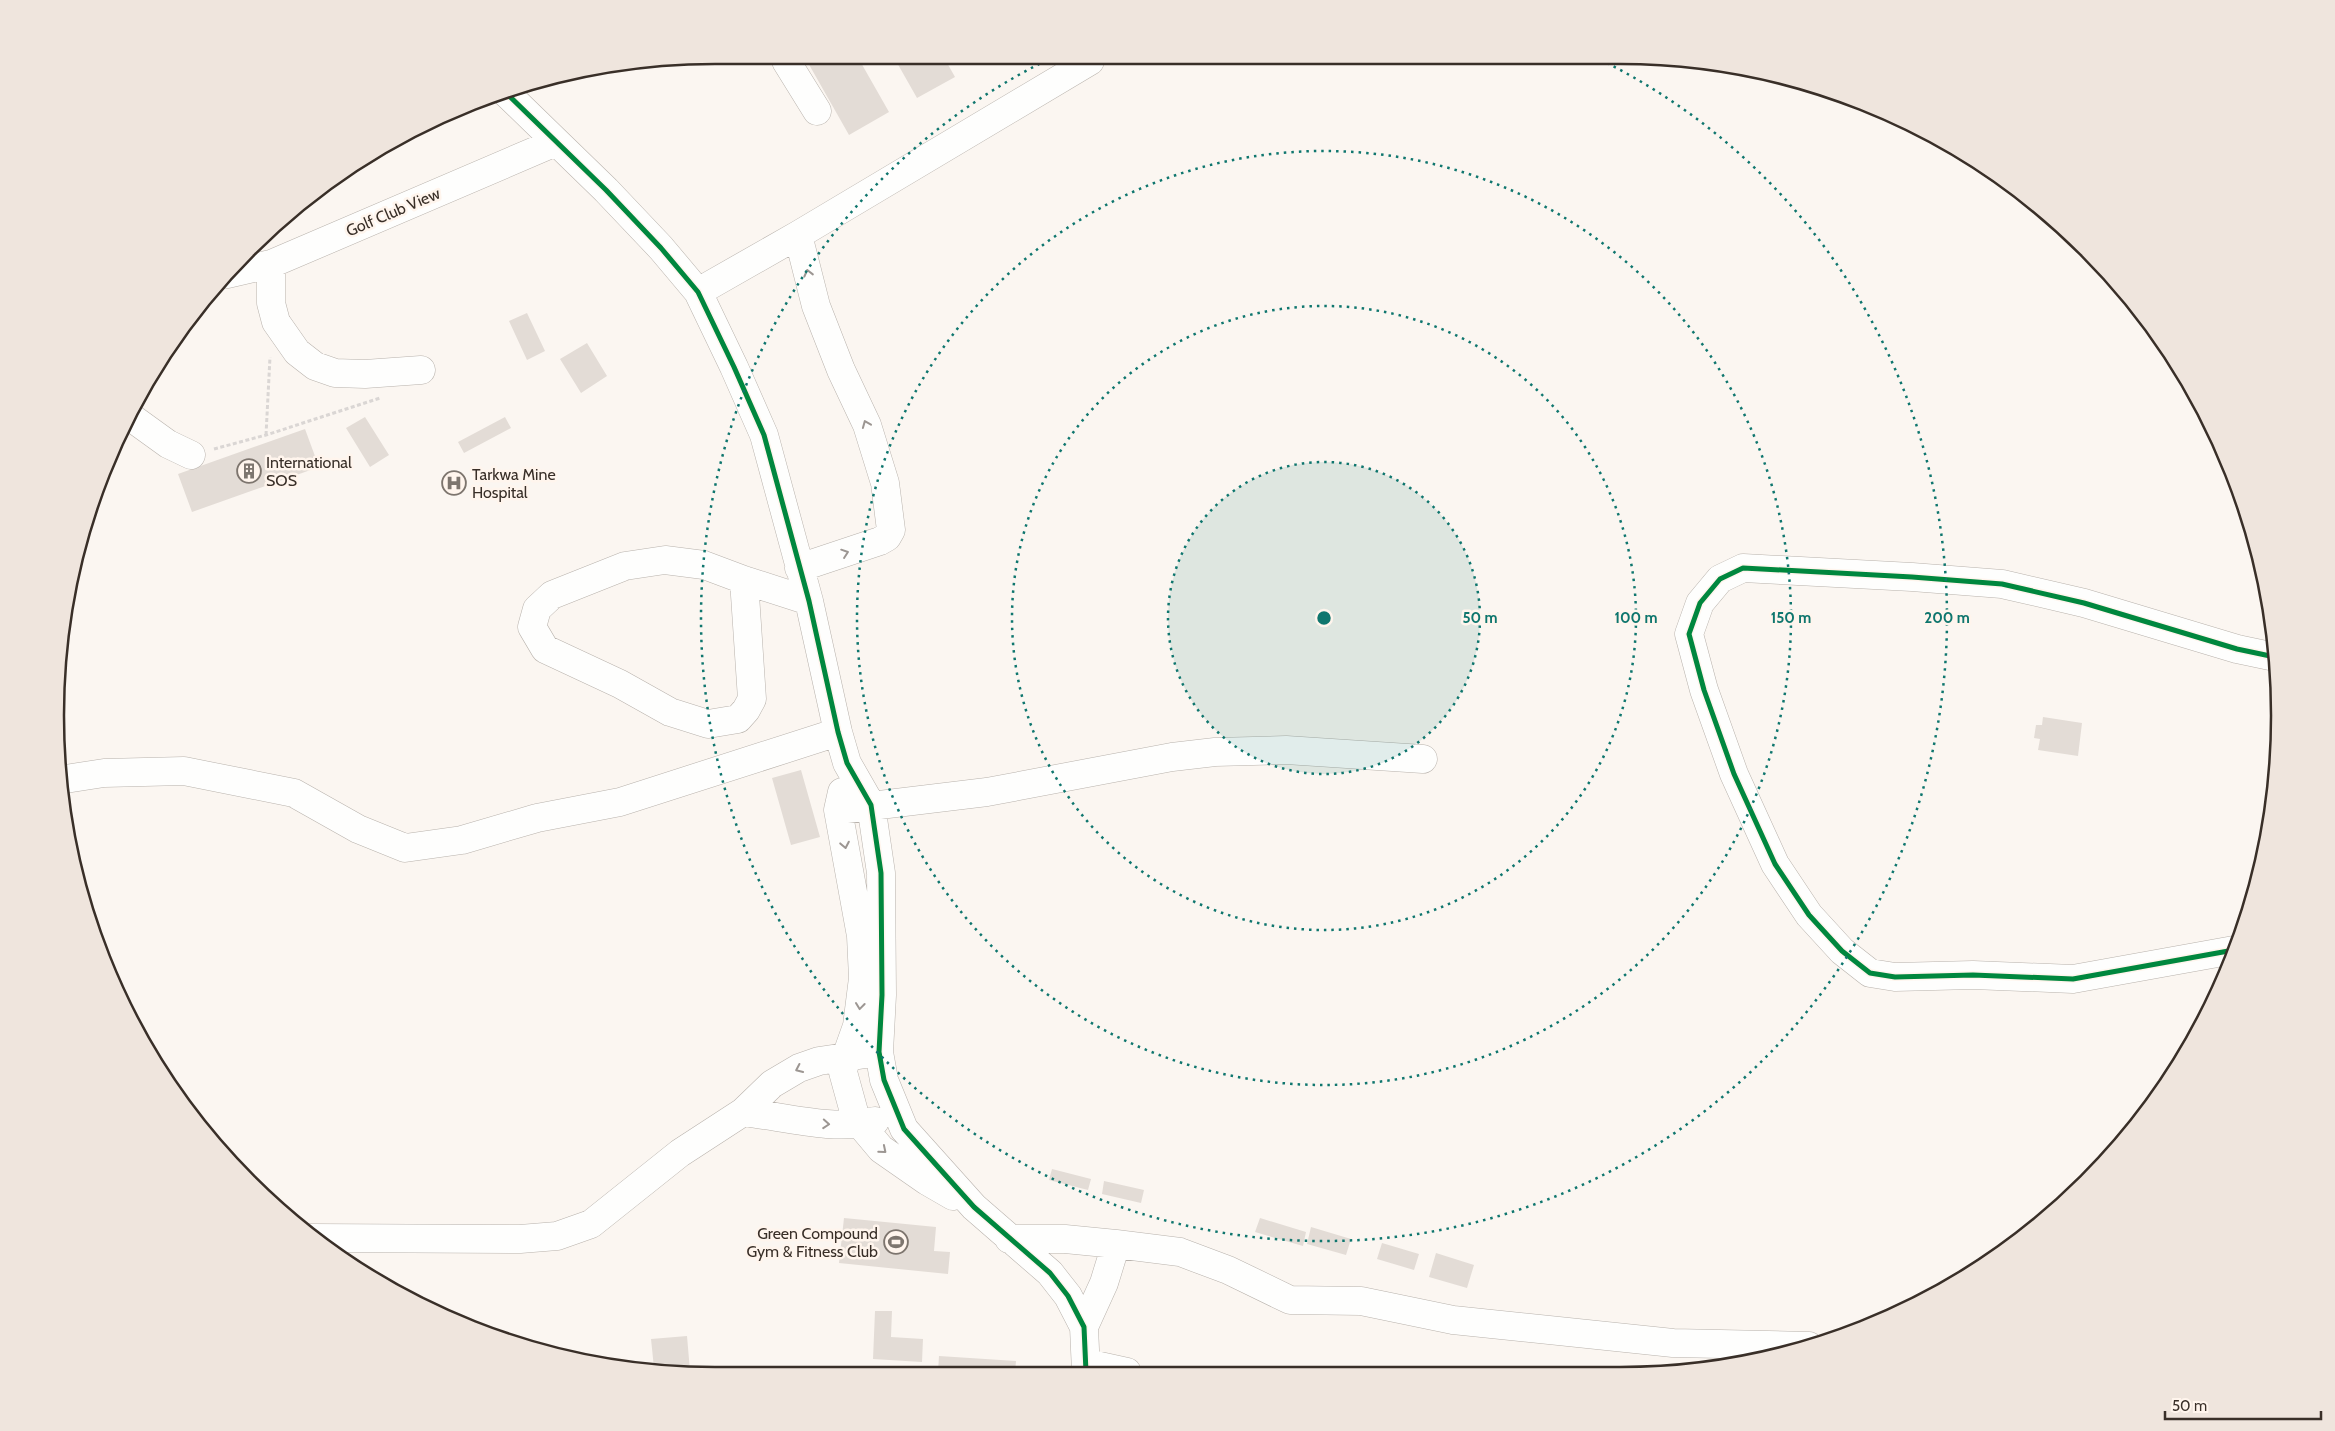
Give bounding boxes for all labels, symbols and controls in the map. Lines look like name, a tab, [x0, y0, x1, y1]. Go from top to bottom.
street label: Golf Club View	[343, 184, 443, 240]
one-way arrow	[803, 268, 814, 277]
one-way arrow	[861, 420, 872, 429]
place label: International SOS	[266, 453, 352, 490]
building icon: International SOS	[236, 458, 262, 484]
place label: Tarkwa Mine Hospital	[472, 465, 556, 502]
hospital icon: Tarkwa Mine Hospital	[441, 470, 467, 496]
one-way arrow	[840, 548, 849, 558]
centre of rings	[1315, 609, 1333, 627]
text: 50 m	[1462, 609, 1498, 627]
text: 100 m	[1614, 609, 1658, 627]
text: 150 m	[1771, 609, 1811, 627]
text: 200 m	[1924, 609, 1970, 627]
one-way arrow	[840, 841, 850, 850]
one-way arrow	[855, 1002, 866, 1010]
one-way arrow	[795, 1062, 804, 1073]
one-way arrow	[822, 1118, 830, 1129]
one-way arrow	[878, 1144, 887, 1153]
place label: Green Compound Gym & Fitness Club	[746, 1224, 878, 1261]
sports icon: Green Compound Gym & Fitness Club	[883, 1229, 909, 1255]
scale bar	[2165, 1388, 2321, 1420]
text: 50 m	[2172, 1397, 2207, 1415]

